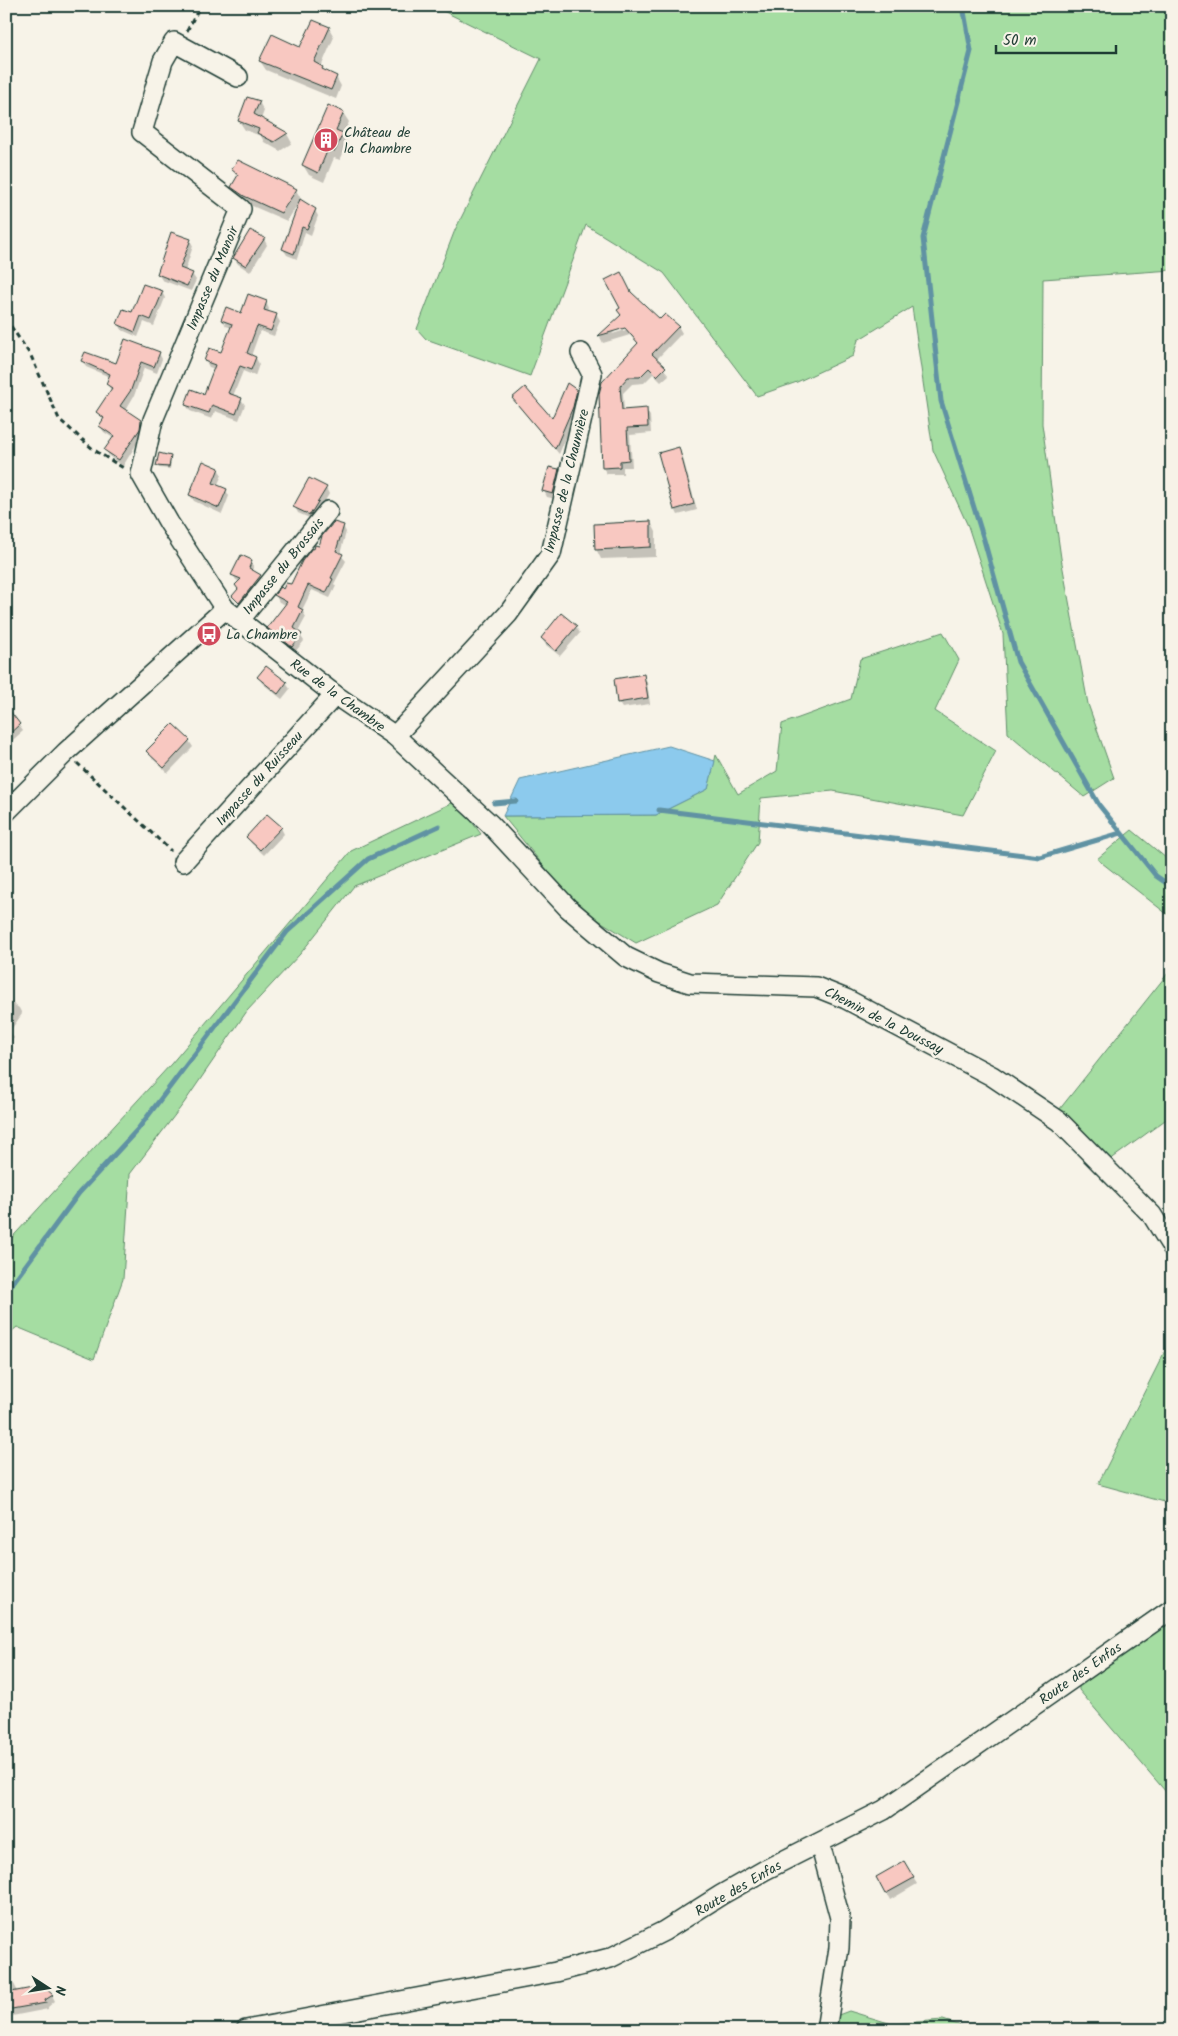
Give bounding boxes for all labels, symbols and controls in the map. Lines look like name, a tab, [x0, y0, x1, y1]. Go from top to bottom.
scale bar	[996, 22, 1116, 54]
text: 50 m	[1003, 29, 1037, 53]
place label: Château de la Chambre	[344, 122, 412, 160]
building icon: Château de la Chambre	[313, 127, 339, 153]
street label: Impasse du Manoir	[181, 222, 245, 334]
street label: Impasse de la Chaumière	[538, 406, 596, 556]
street label: Impasse du Brossais	[238, 513, 330, 620]
bus stop icon: La Chambre	[196, 621, 222, 647]
place label: La Chambre	[226, 624, 298, 646]
street label: Rue de la Chambre	[285, 654, 390, 738]
street label: Impasse du Ruisseau	[211, 726, 309, 831]
street label: Chemin de la Doussay	[820, 981, 947, 1061]
street label: Route des Enfas	[1035, 1637, 1127, 1711]
street label: Route des Enfas	[691, 1855, 786, 1923]
north arrow	[22, 1964, 72, 2014]
text: N	[48, 1984, 71, 1997]

